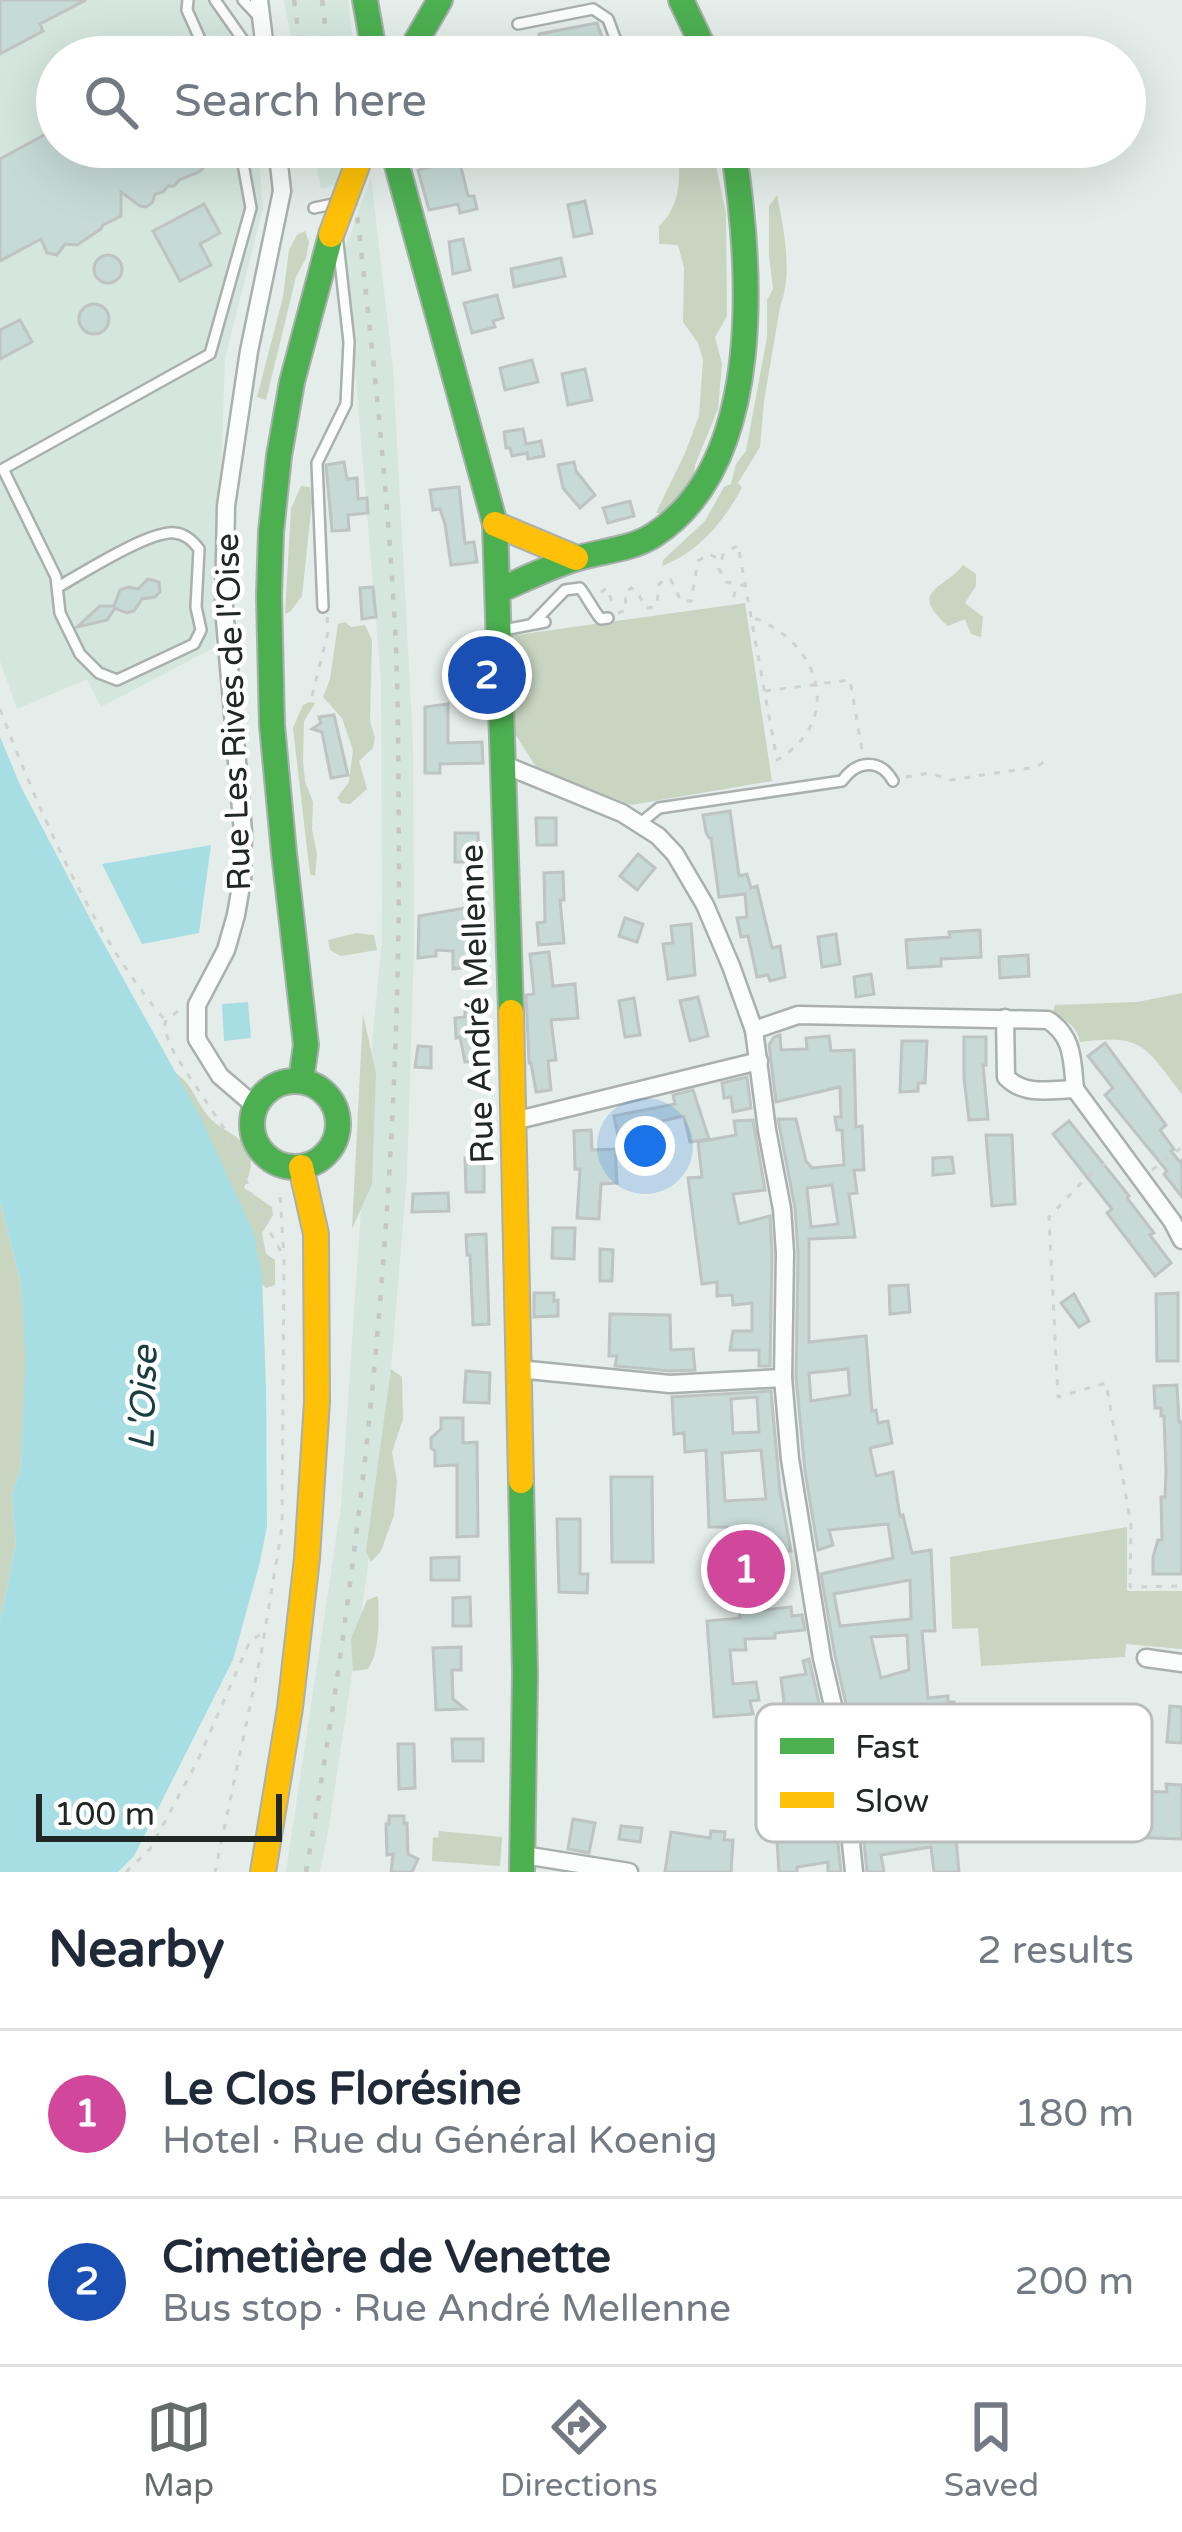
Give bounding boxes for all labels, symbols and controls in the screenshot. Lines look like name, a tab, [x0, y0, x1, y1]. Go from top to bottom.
search box	[36, 36, 1146, 168]
icon: search	[78, 69, 144, 135]
text: Search here	[174, 75, 427, 129]
street label: Rue Les Rives de l'Oise	[208, 532, 259, 891]
pin: 2	[448, 630, 526, 720]
street label: Rue André Mellenne	[452, 844, 503, 1164]
your location	[615, 1116, 675, 1176]
water label: L'Oise	[120, 1344, 167, 1451]
pin: 1	[707, 1524, 785, 1614]
legend	[756, 1704, 1152, 1842]
text: Fast	[855, 1728, 919, 1767]
text: Slow	[855, 1782, 929, 1821]
scale bar	[36, 1788, 282, 1841]
text: 100 m	[54, 1795, 155, 1834]
text: Nearby	[48, 1919, 225, 1981]
text: 2 results	[977, 1927, 1134, 1974]
text: Le Clos Florésine	[162, 2063, 522, 2117]
text: 1	[75, 2090, 99, 2137]
text: 180 m	[1015, 2090, 1134, 2137]
text: Hotel · Rue du Général Koenig	[162, 2117, 718, 2164]
text: Cimetière de Venette	[162, 2231, 611, 2285]
text: 2	[75, 2258, 99, 2305]
text: 200 m	[1015, 2258, 1134, 2305]
text: Bus stop · Rue André Mellenne	[162, 2285, 731, 2332]
tab: Map	[143, 2394, 214, 2505]
tab: Directions	[500, 2394, 658, 2505]
tab: Saved	[944, 2394, 1039, 2505]

